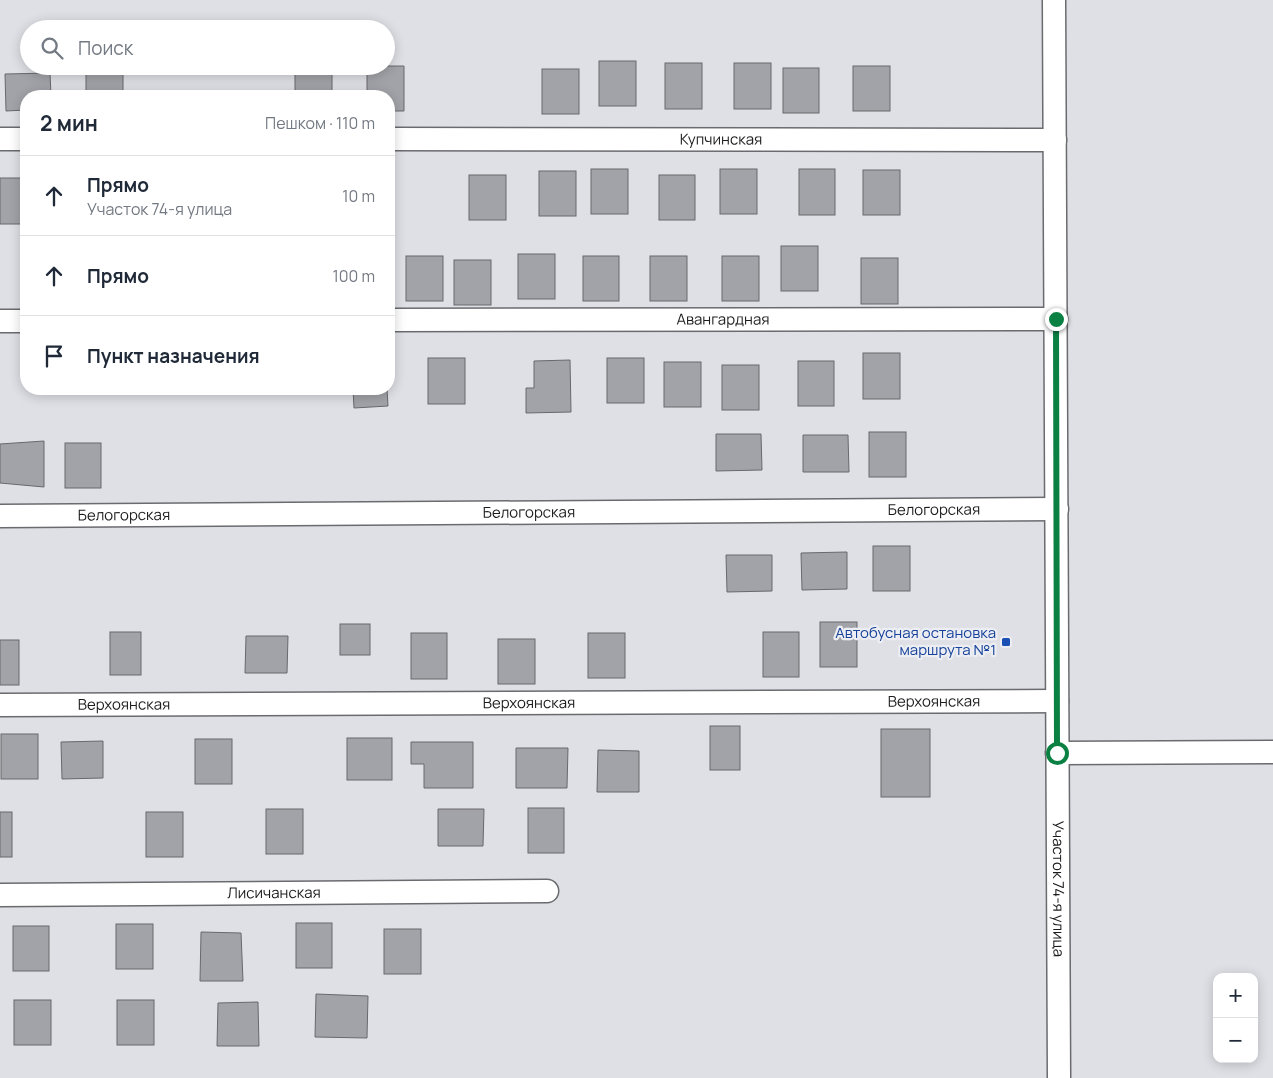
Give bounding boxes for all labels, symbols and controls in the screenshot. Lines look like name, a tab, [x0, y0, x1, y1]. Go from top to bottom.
search box	[20, 20, 395, 75]
icon: search	[38, 34, 66, 62]
text: Поиск	[78, 35, 133, 61]
text: 2 мин	[40, 109, 98, 137]
text: Пешком · 110 m	[265, 112, 375, 134]
street label: Купчинская	[680, 128, 762, 150]
text: Прямо	[87, 172, 149, 198]
icon: ahead	[40, 182, 68, 210]
text: 10 m	[342, 185, 375, 207]
text: Участок 74-я улица	[87, 198, 232, 220]
icon: ahead	[40, 262, 68, 290]
text: Прямо	[87, 263, 149, 289]
text: 100 m	[332, 265, 375, 287]
street label: Авангардная	[676, 308, 770, 330]
route end	[1045, 308, 1068, 331]
icon: arrive	[40, 342, 68, 370]
text: Пункт назначения	[87, 343, 260, 369]
street label: Белогорская	[888, 499, 980, 520]
street label: Белогорская	[483, 501, 575, 523]
street label: Белогорская	[78, 504, 170, 525]
place label: Автобусная остановка маршрута №1	[835, 622, 996, 660]
marker: Автобусная остановка маршрута №1	[1000, 636, 1012, 648]
street label: Верхоянская	[888, 690, 980, 712]
street label: Верхоянская	[483, 692, 575, 713]
street label: Верхоянская	[78, 693, 170, 715]
route start	[1046, 742, 1069, 765]
street label: Участок 74-я улица	[1048, 821, 1069, 957]
street label: Лисичанская	[227, 882, 321, 903]
map controls	[1213, 973, 1258, 1063]
button: +	[1213, 973, 1258, 1018]
button: −	[1213, 1018, 1258, 1063]

